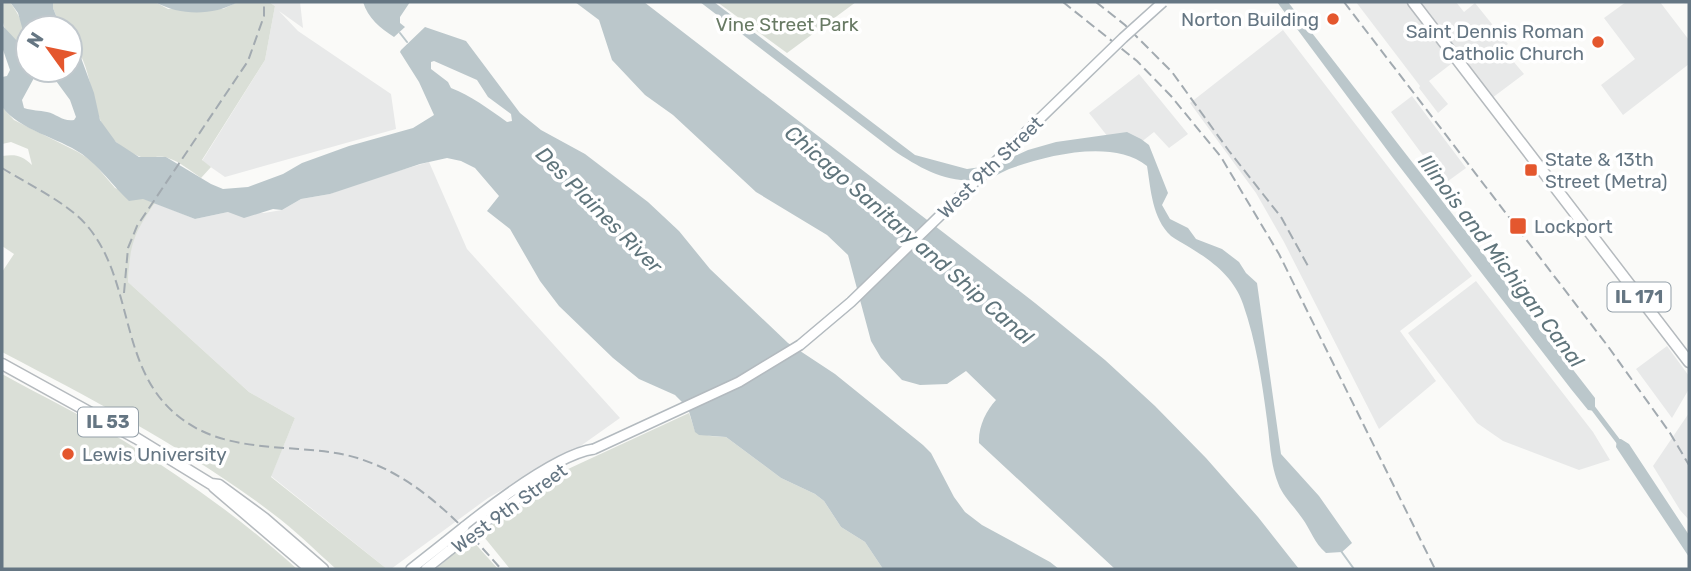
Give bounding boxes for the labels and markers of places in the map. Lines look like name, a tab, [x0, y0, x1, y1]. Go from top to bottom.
place label: Norton Building	[1181, 8, 1319, 31]
marker: Norton Building	[1325, 11, 1341, 27]
place label: Saint Dennis Roman Catholic Church	[1406, 20, 1584, 65]
marker: Saint Dennis Roman Catholic Church	[1590, 34, 1606, 50]
place label: State & 13th Street (Metra)	[1545, 148, 1667, 193]
marker: State & 13th Street (Metra)	[1523, 162, 1539, 178]
place label: Lockport	[1534, 215, 1613, 238]
marker: Lockport	[1508, 216, 1528, 236]
place label: Lewis University	[82, 443, 227, 466]
marker: Lewis University	[60, 446, 76, 462]

